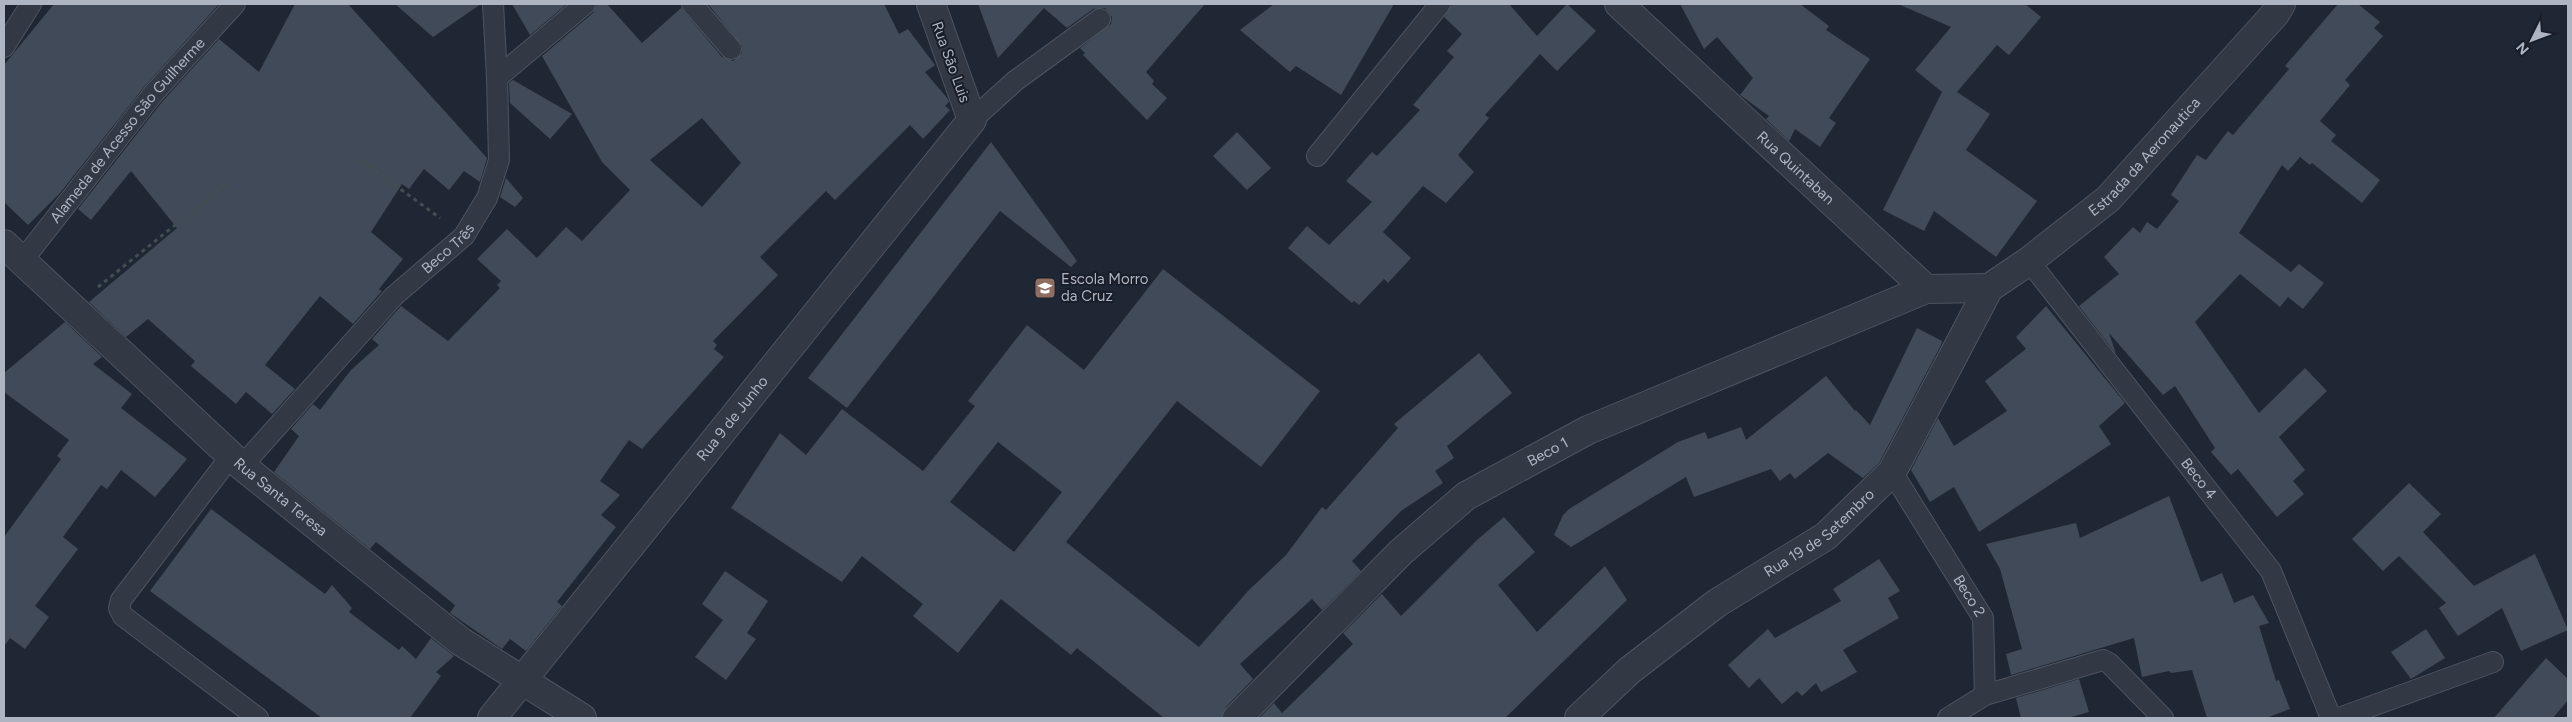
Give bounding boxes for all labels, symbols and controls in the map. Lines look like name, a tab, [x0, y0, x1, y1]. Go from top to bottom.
north arrow	[2507, 15, 2557, 65]
street label: Rua São Luis	[928, 19, 974, 105]
street label: Alameda de Acesso São Guilherme	[46, 34, 209, 227]
text: N	[2513, 39, 2533, 58]
street label: Estrada da Aeronautica	[2085, 94, 2204, 220]
street label: Rua Quintaban	[1753, 128, 1838, 208]
street label: Beco Três	[418, 221, 478, 277]
place label: Escola Morro da Cruz	[1061, 270, 1149, 305]
school or university icon: Escola Morro da Cruz	[1033, 276, 1057, 300]
street label: Rua 9 de Junho	[693, 372, 772, 465]
street label: Beco 1	[1524, 433, 1571, 470]
street label: Rua Santa Teresa	[230, 454, 331, 540]
street label: Beco 4	[2177, 454, 2220, 503]
street label: Rua 19 de Setembro	[1761, 485, 1878, 581]
street label: Beco 2	[1949, 571, 1989, 620]

